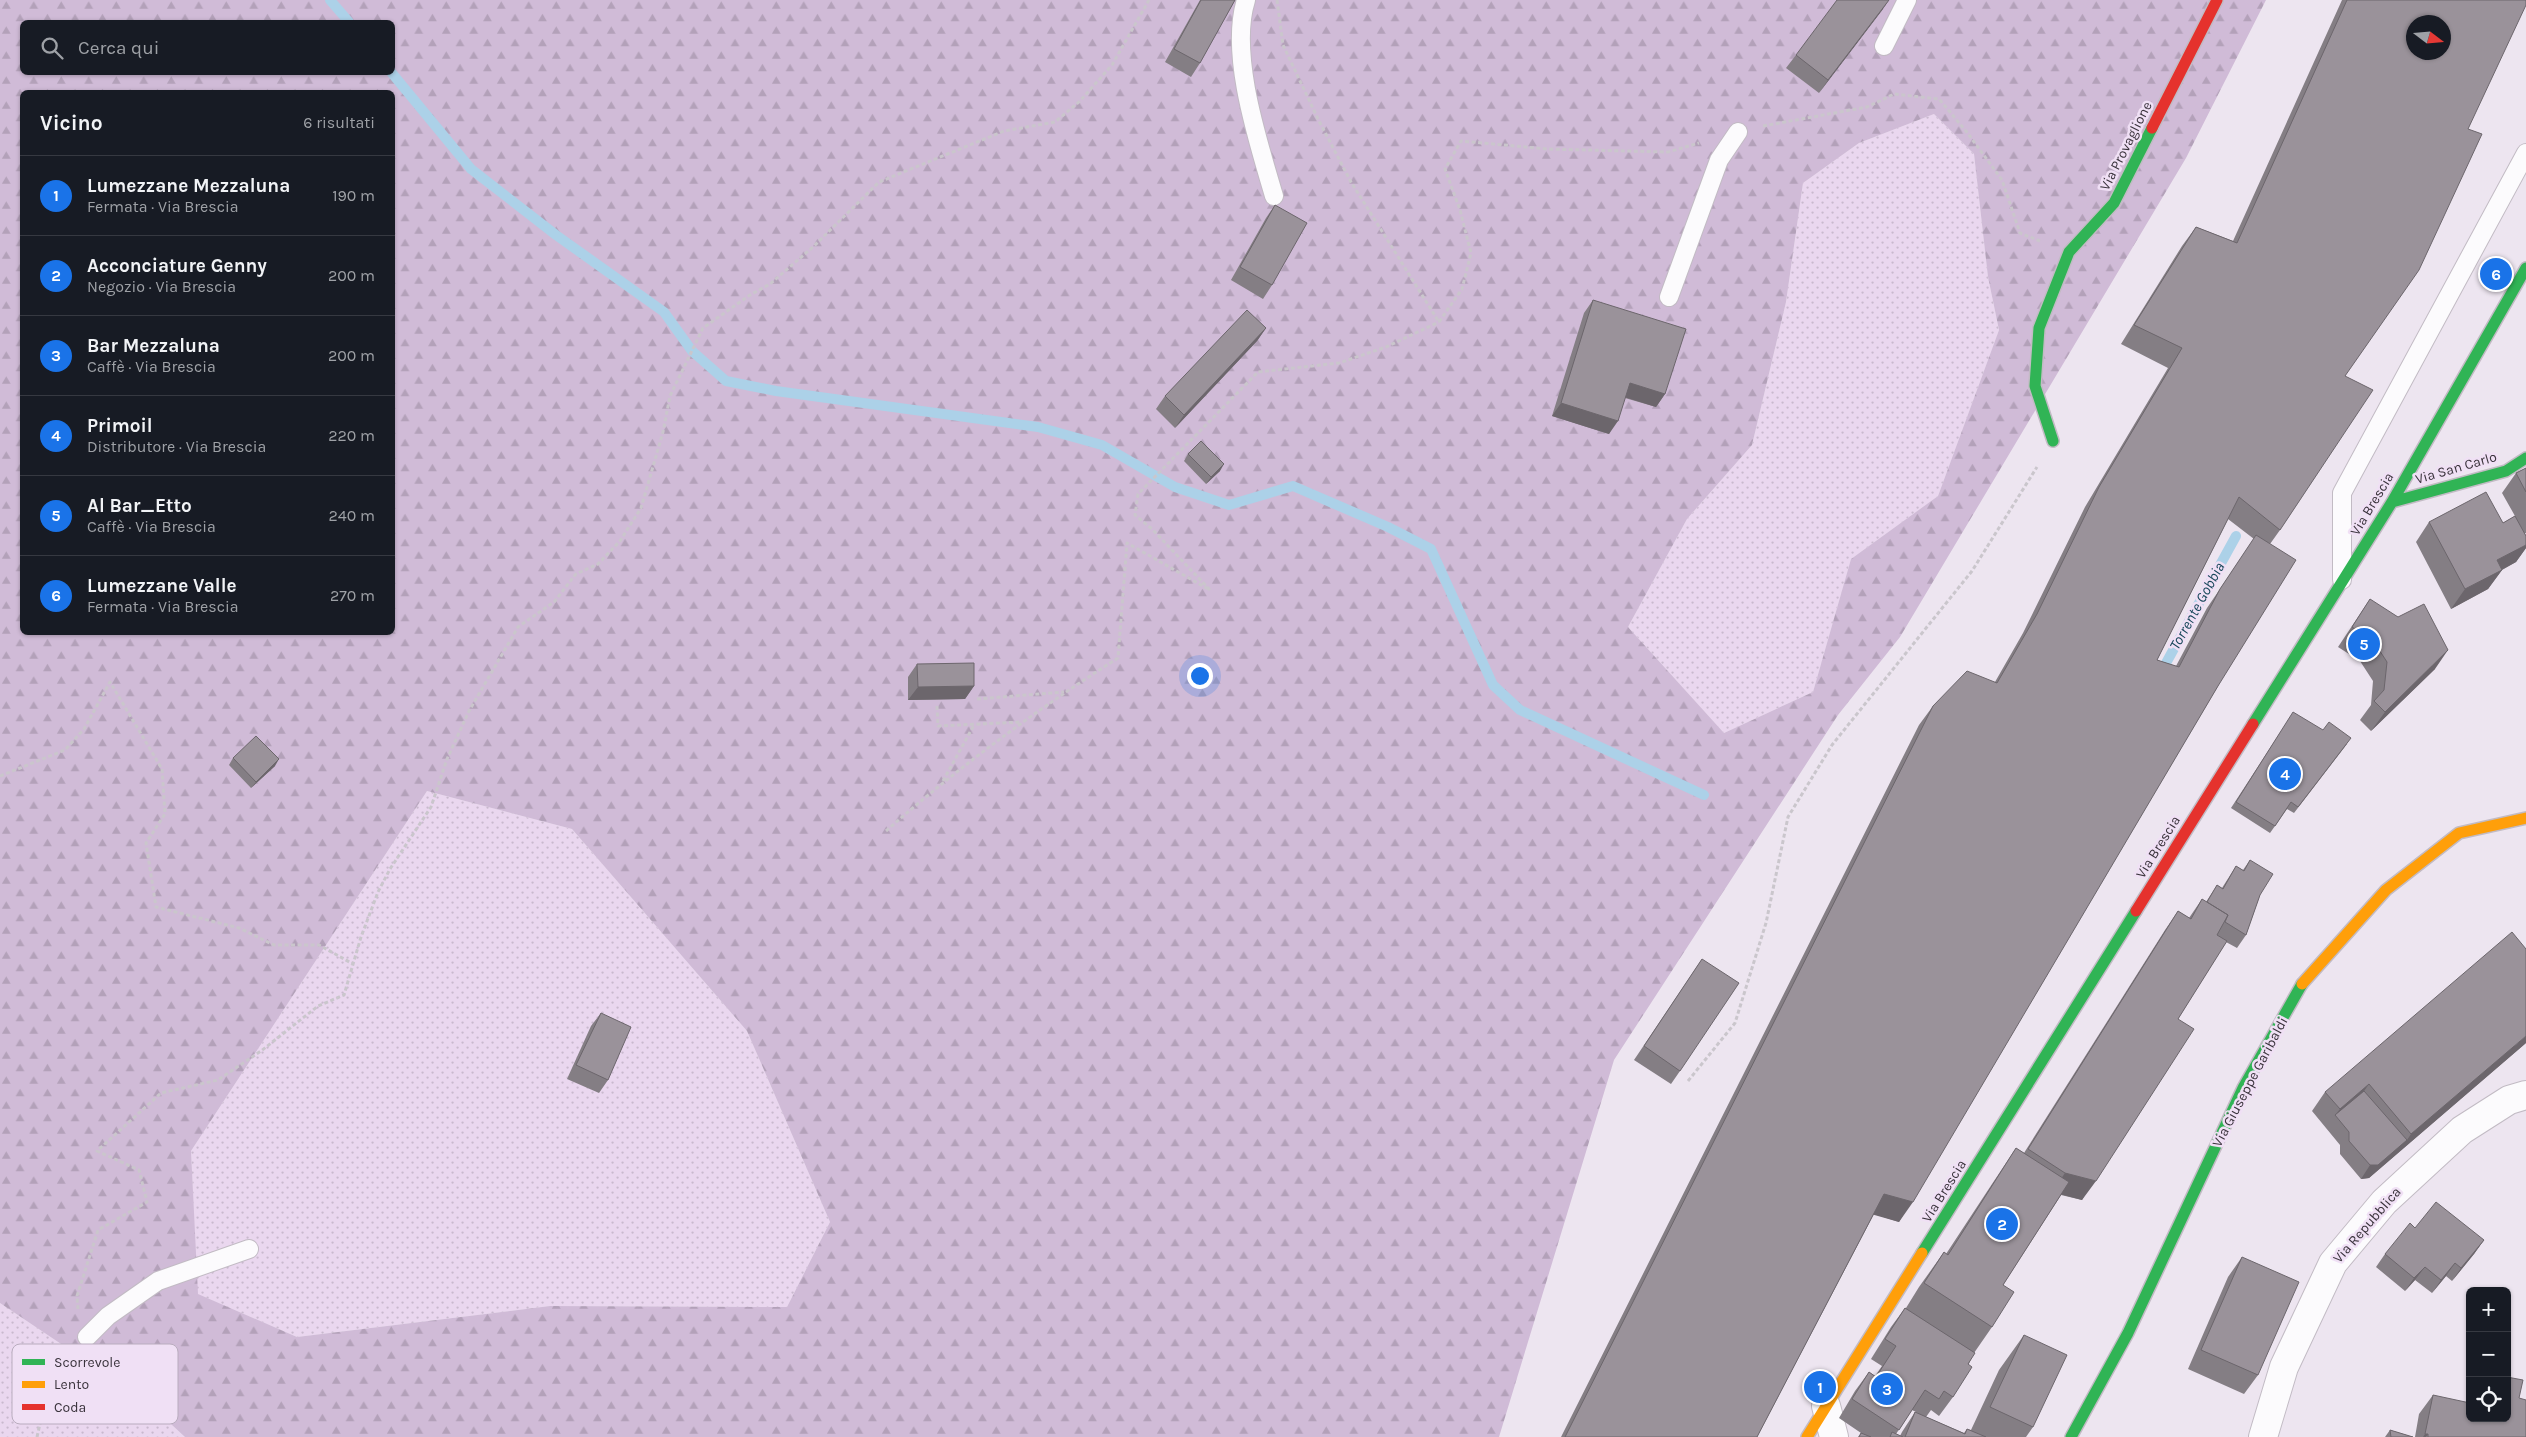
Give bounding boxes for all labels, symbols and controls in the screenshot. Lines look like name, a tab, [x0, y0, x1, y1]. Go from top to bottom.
north arrow	[2406, 15, 2451, 60]
search box	[20, 20, 395, 75]
icon: search	[38, 34, 66, 62]
text: Cerca qui	[78, 37, 159, 59]
street label: Via Provaglione	[2096, 99, 2156, 193]
text: Vicino	[40, 111, 103, 135]
text: 6 risultati	[303, 113, 375, 132]
text: Lumezzane Mezzaluna	[87, 175, 290, 197]
text: 1	[53, 186, 59, 205]
text: 190 m	[332, 186, 375, 205]
text: Fermata · Via Brescia	[87, 197, 239, 216]
text: Acconciature Genny	[87, 255, 267, 277]
pin: 6	[2480, 255, 2512, 293]
text: 2	[51, 266, 61, 285]
text: 200 m	[328, 266, 375, 285]
text: Negozio · Via Brescia	[87, 277, 236, 296]
text: Bar Mezzaluna	[87, 335, 220, 357]
text: 3	[51, 346, 61, 365]
text: 200 m	[328, 346, 375, 365]
text: Caffè · Via Brescia	[87, 357, 216, 376]
text: Primoil	[87, 415, 153, 437]
text: 4	[51, 426, 61, 445]
text: 220 m	[328, 426, 375, 445]
text: Distributore · Via Brescia	[87, 437, 266, 456]
street label: Via San Carlo	[2413, 448, 2499, 488]
street label: Via Brescia	[2347, 469, 2397, 539]
text: Al Bar_Etto	[87, 495, 192, 517]
text: 5	[51, 506, 61, 525]
text: 240 m	[329, 506, 375, 525]
text: Caffè · Via Brescia	[87, 517, 216, 536]
water label: Torrente Gobbia	[2166, 559, 2228, 653]
text: Lumezzane Valle	[87, 575, 236, 597]
text: 6	[51, 586, 61, 605]
text: 270 m	[330, 586, 375, 605]
text: Fermata · Via Brescia	[87, 597, 239, 616]
pin: 5	[2348, 625, 2380, 663]
your location	[1187, 663, 1213, 689]
pin: 4	[2269, 755, 2301, 793]
street label: Via Brescia	[2132, 813, 2184, 881]
street label: Via Giuseppe Garibaldi	[2209, 1014, 2291, 1150]
street label: Via Brescia	[1918, 1157, 1970, 1225]
street label: Via Repubblica	[2329, 1184, 2405, 1266]
pin: 2	[1986, 1205, 2018, 1243]
map controls	[2466, 1287, 2511, 1422]
button: +	[2466, 1287, 2511, 1332]
button: −	[2466, 1332, 2511, 1377]
legend	[12, 1344, 178, 1424]
text: Scorrevole	[54, 1354, 120, 1371]
pin: 1	[1804, 1368, 1836, 1406]
pin: 3	[1871, 1370, 1903, 1408]
text: Lento	[54, 1376, 89, 1393]
button: locate	[2466, 1377, 2511, 1422]
text: Coda	[54, 1399, 86, 1416]

